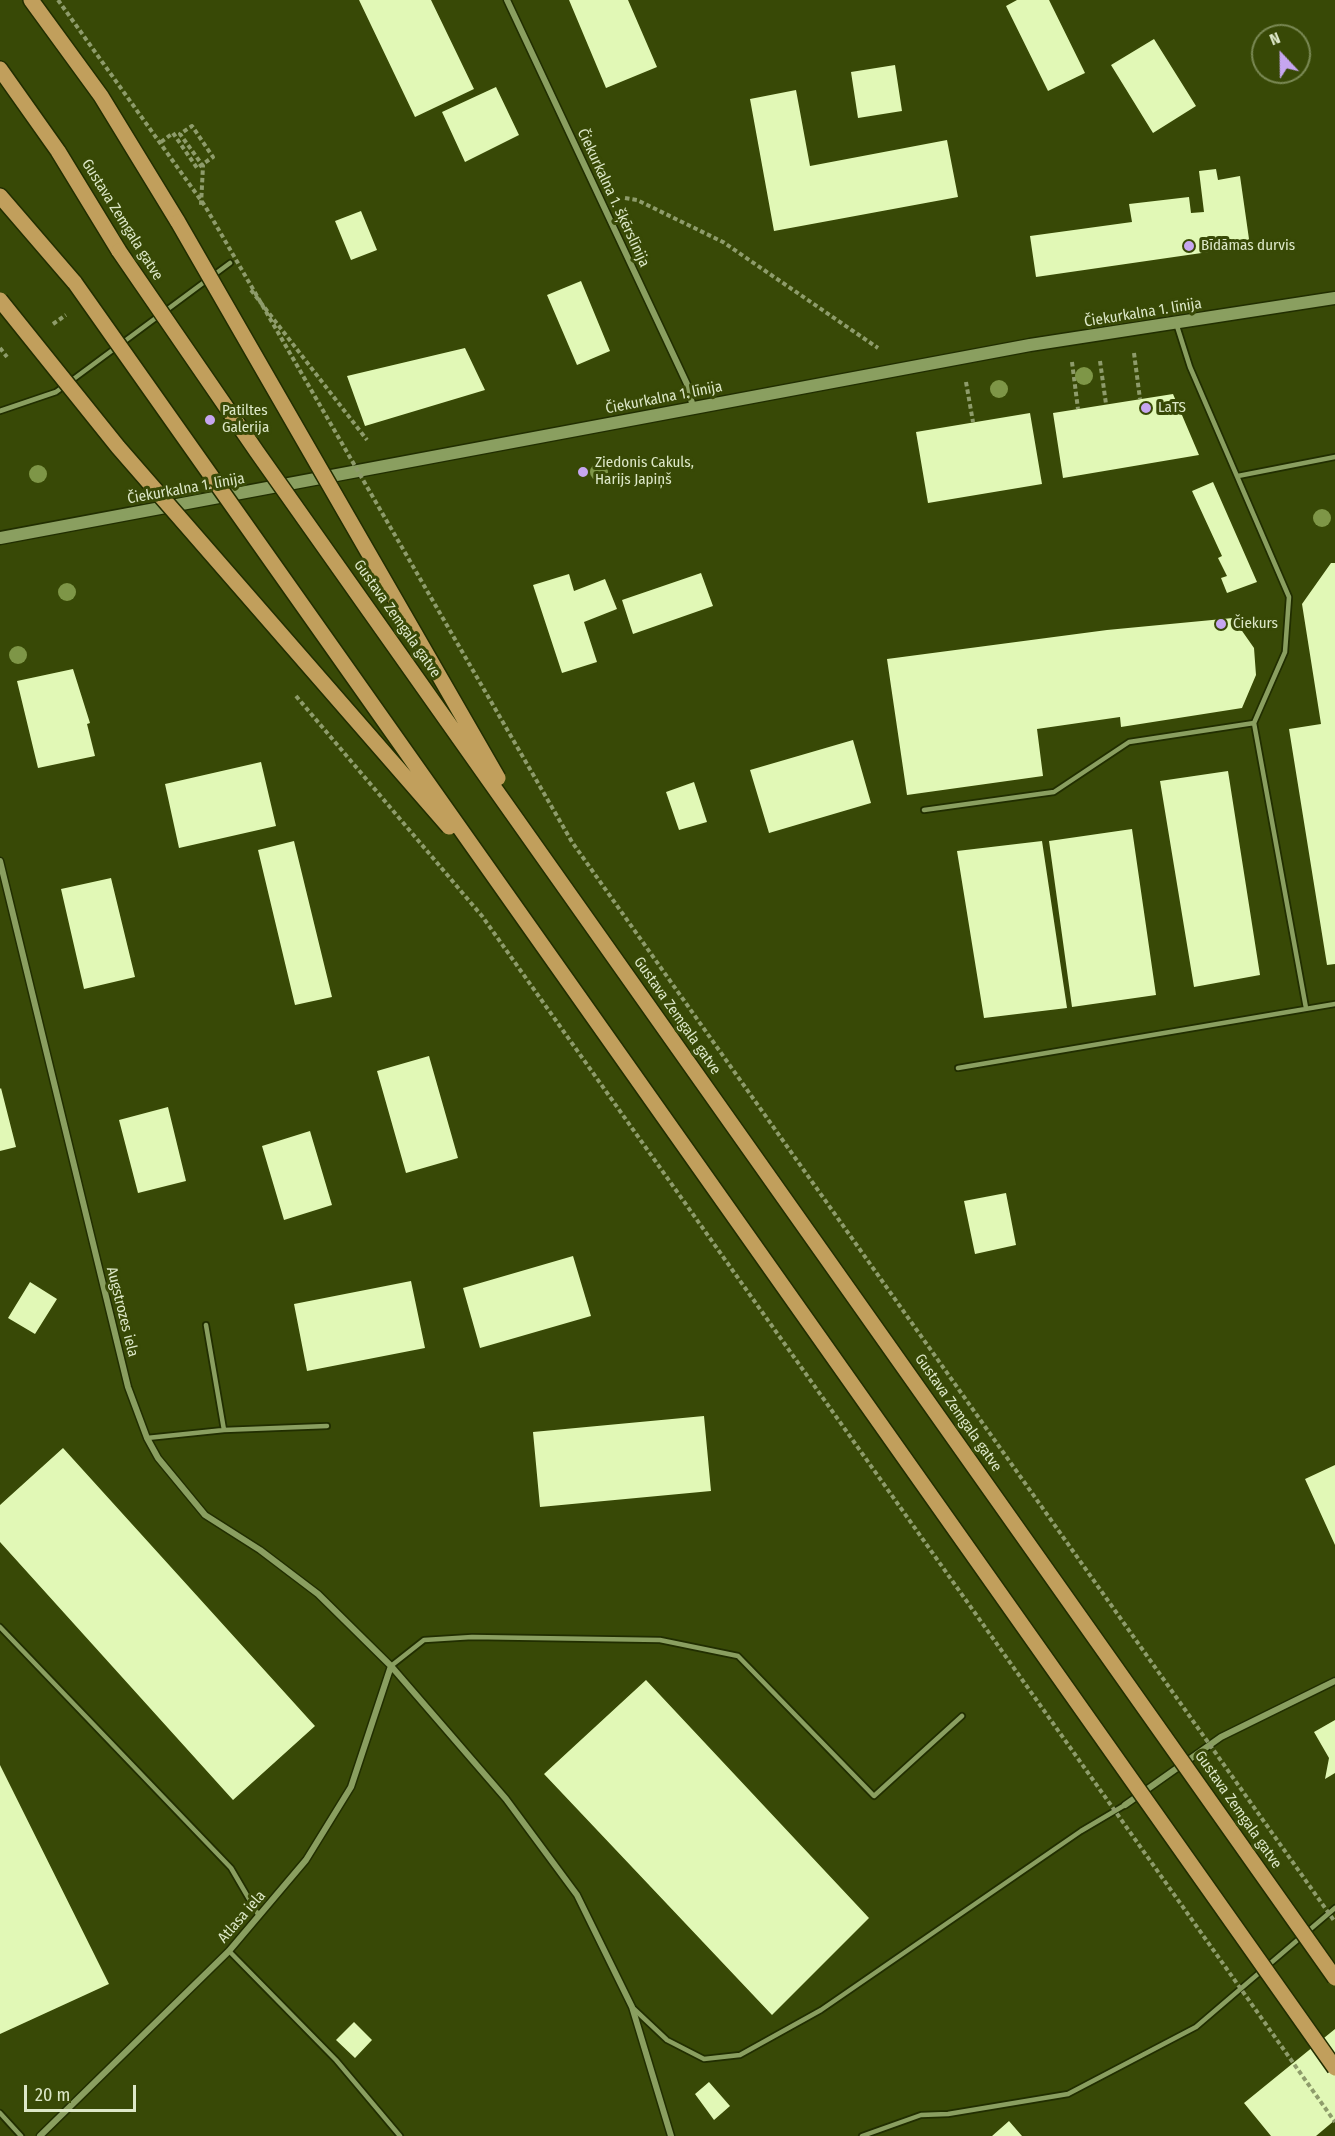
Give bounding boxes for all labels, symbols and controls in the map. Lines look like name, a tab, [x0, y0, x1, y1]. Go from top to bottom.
north arrow	[1251, 24, 1311, 84]
text: N	[1267, 28, 1283, 49]
street label: Čiekurkalna 1. šķērslīnija	[573, 126, 653, 270]
street label: Gustava Zemgala gatve	[77, 156, 167, 284]
place label: Bīdāmas durvis	[1201, 237, 1295, 255]
marker: Bīdāmas durvis	[1182, 239, 1196, 253]
street label: Čiekurkalna 1. līnija	[1083, 295, 1203, 331]
street label: Čiekurkalna 1. līnija	[604, 378, 724, 418]
place label: LaTS	[1158, 399, 1186, 417]
marker: LaTS	[1139, 401, 1153, 415]
place label: Patiltes Galerija	[222, 402, 269, 437]
marker: Patiltes Galerija	[203, 413, 217, 427]
place label: Ziedonis Cakuls, Harijs Japiņš	[595, 454, 694, 489]
marker: Ziedonis Cakuls, Harijs Japiņš	[576, 465, 590, 479]
street label: Čiekurkalna 1. līnija	[126, 470, 246, 508]
street label: Gustava Zemgala gatve	[350, 557, 444, 681]
place label: Čiekurs	[1233, 615, 1278, 633]
marker: Čiekurs	[1214, 617, 1228, 631]
street label: Gustava Zemgala gatve	[630, 954, 724, 1078]
street label: Augstrozes iela	[102, 1265, 142, 1359]
street label: Gustava Zemgala gatve	[911, 1351, 1005, 1475]
street label: Gustava Zemgala gatve	[1191, 1748, 1285, 1872]
street label: Atlasa iela	[214, 1887, 270, 1947]
scale bar	[27, 2073, 140, 2111]
text: 20 m	[35, 2084, 70, 2106]

